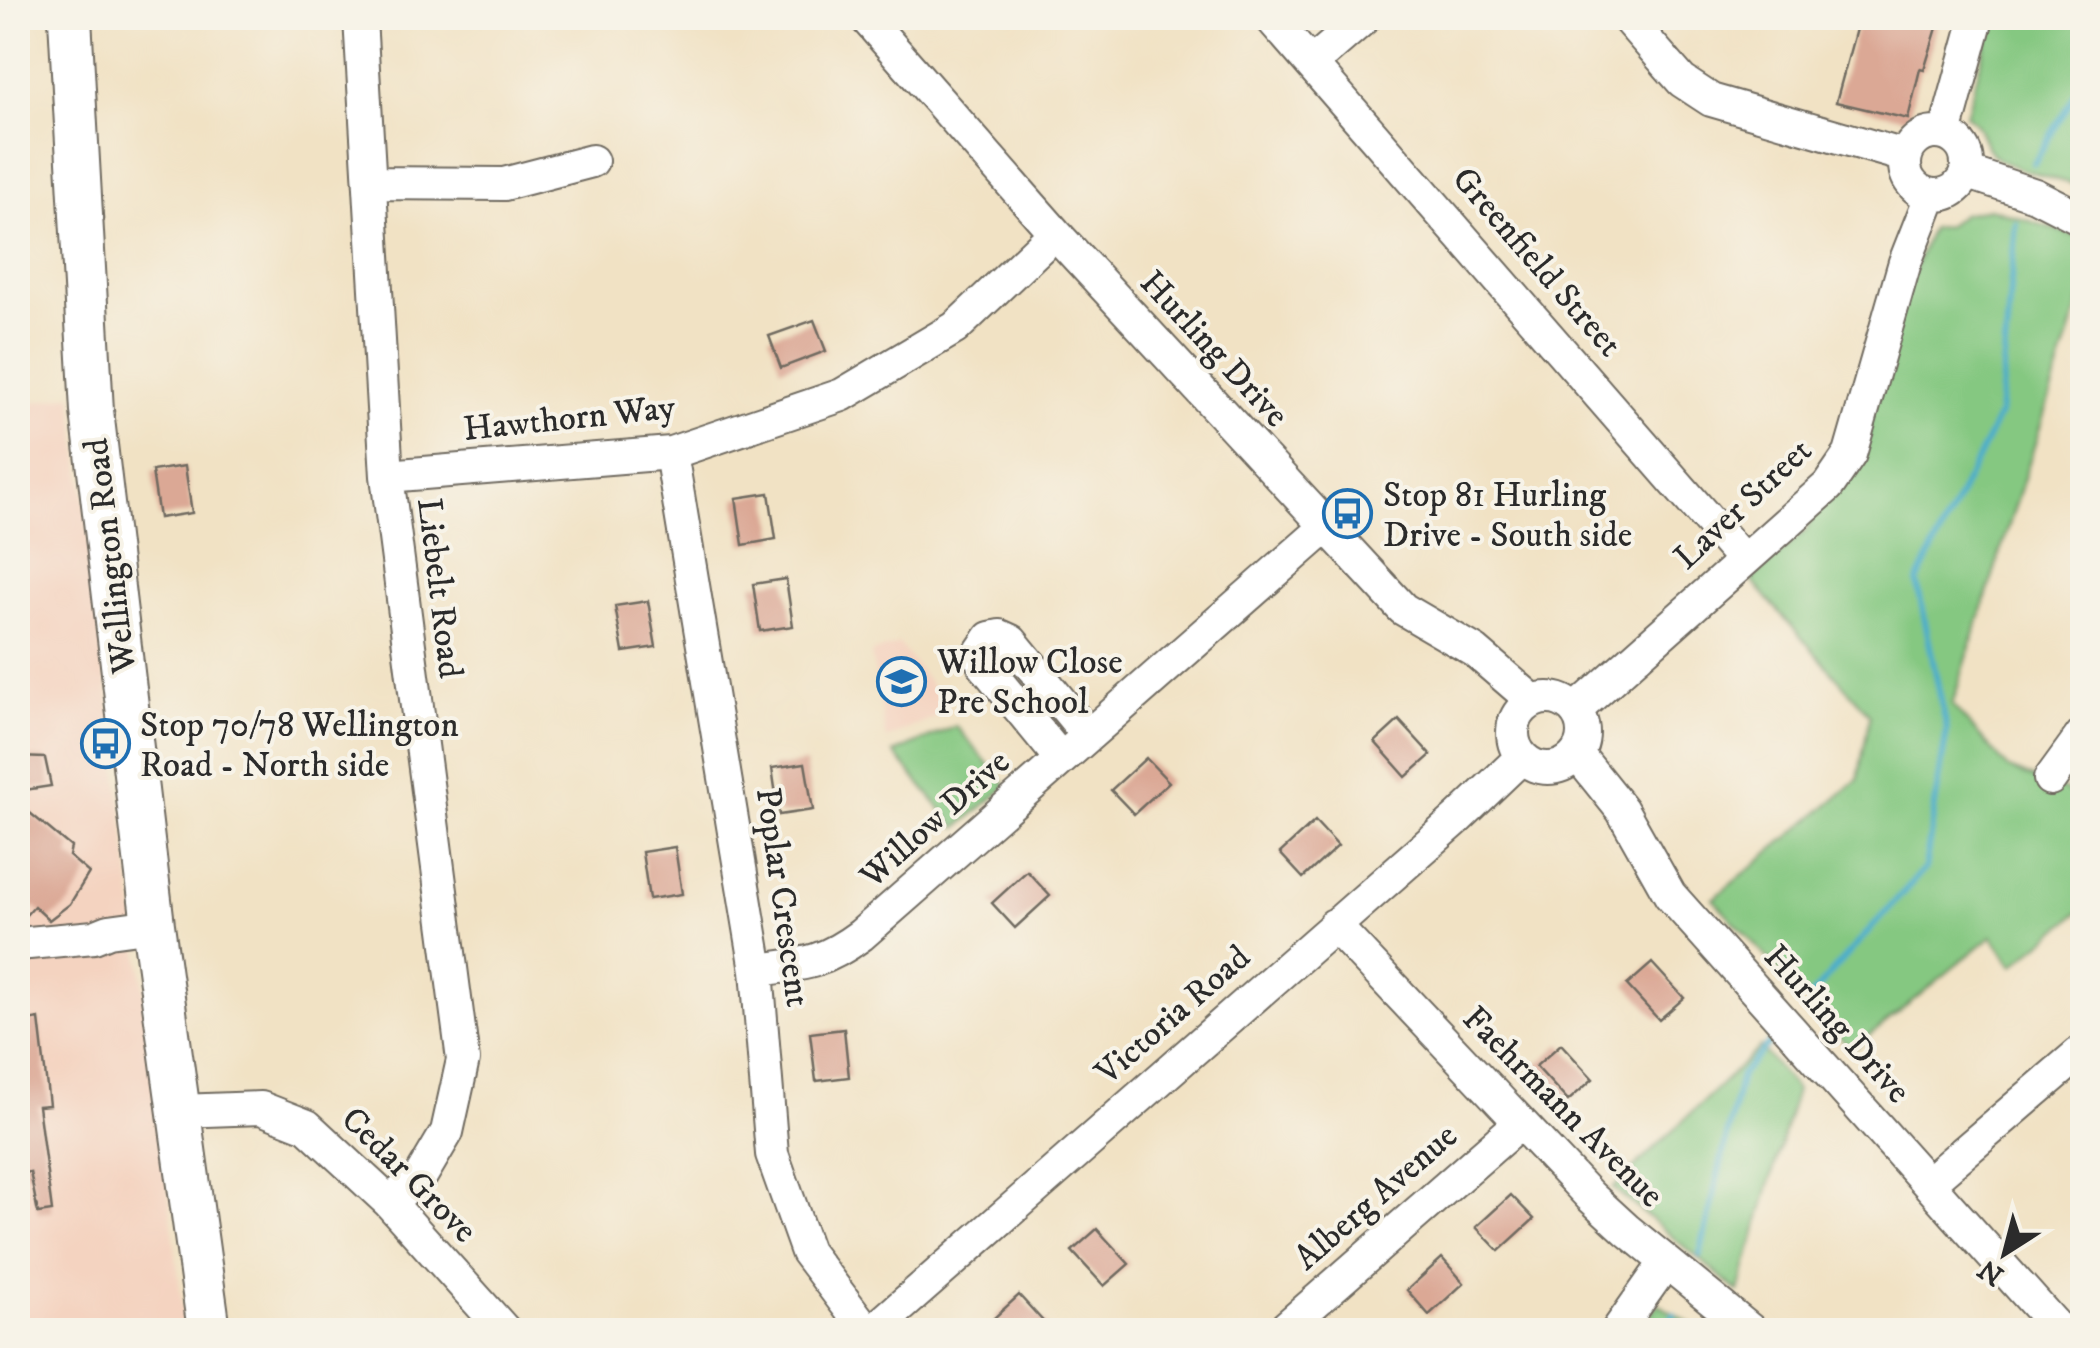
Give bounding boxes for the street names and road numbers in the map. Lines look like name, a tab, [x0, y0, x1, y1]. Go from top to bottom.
street label: Greenfield Street	[1442, 158, 1631, 366]
street label: Hurling Drive	[1130, 262, 1297, 437]
street label: Hawthorn Way	[461, 386, 678, 452]
street label: Laver Street	[1665, 429, 1822, 580]
street label: Wellington Road	[75, 435, 147, 677]
street label: Liebelt Road	[406, 496, 472, 681]
street label: Willow Drive	[850, 741, 1019, 899]
street label: Poplar Crescent	[745, 785, 819, 1010]
street label: Victoria Road	[1086, 936, 1260, 1095]
street label: Hurling Drive	[1754, 936, 1919, 1113]
street label: Faehrmann Avenue	[1453, 997, 1673, 1217]
street label: Cedar Grove	[331, 1098, 486, 1253]
street label: Alberg Avenue	[1286, 1115, 1467, 1280]

